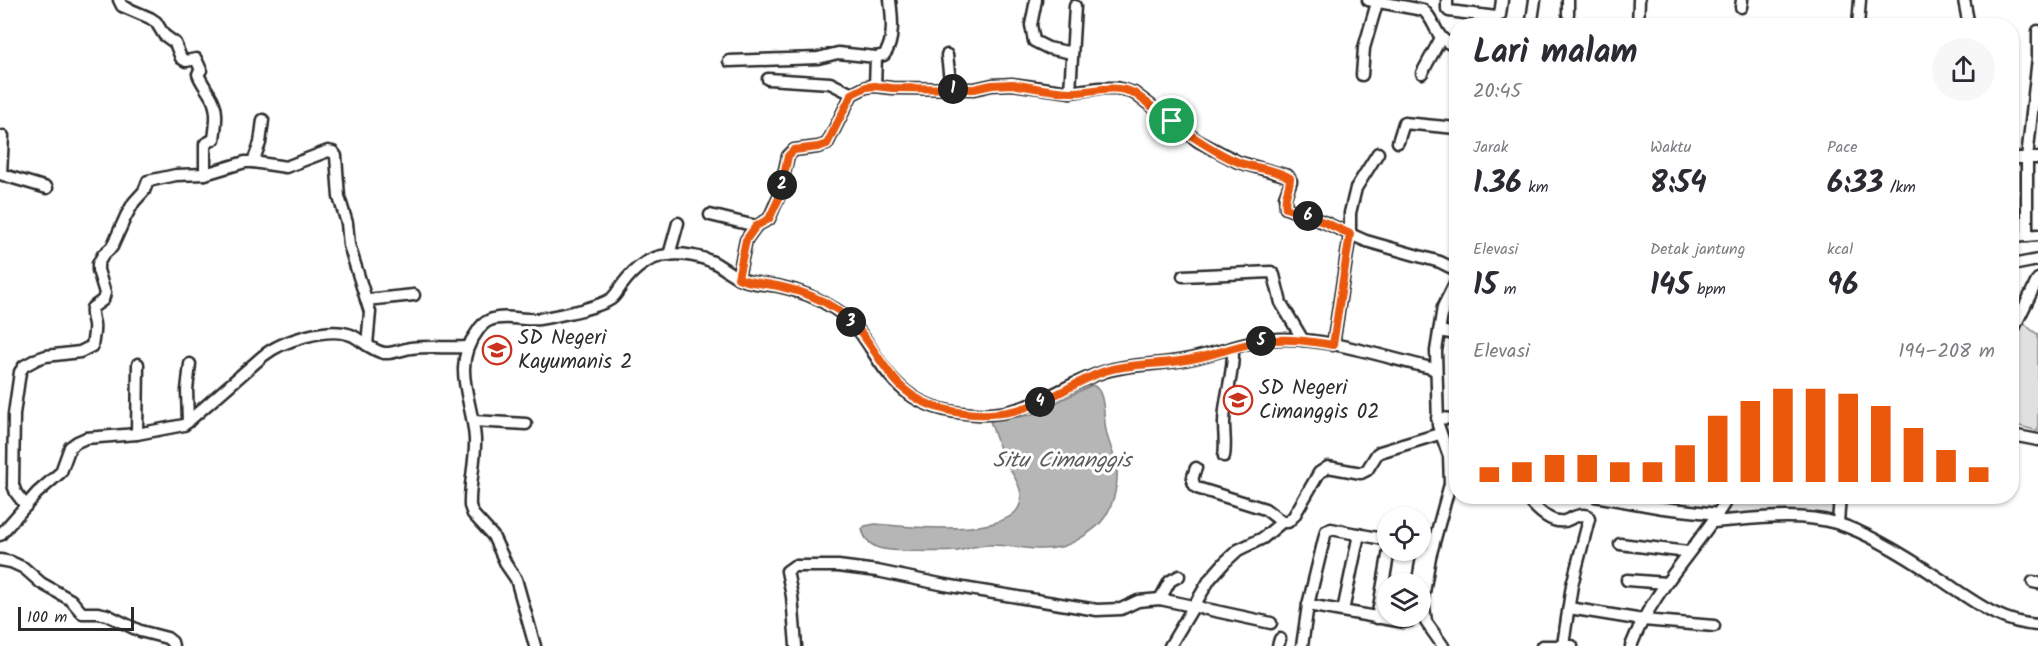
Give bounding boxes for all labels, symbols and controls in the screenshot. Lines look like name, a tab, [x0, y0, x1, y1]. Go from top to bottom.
text: Lari malam	[1473, 27, 1638, 80]
button: share	[1932, 38, 1995, 101]
pin: 1	[938, 74, 968, 104]
text: 1	[951, 76, 955, 101]
text: 20:45	[1473, 76, 1521, 108]
pin	[1146, 95, 1197, 146]
icon: arrive	[1155, 104, 1188, 137]
text: Jarak	[1473, 135, 1508, 160]
text: Waktu	[1650, 135, 1691, 160]
text: Pace	[1827, 135, 1858, 160]
text: 1.36	[1473, 160, 1522, 208]
text: 8:54	[1650, 160, 1707, 208]
text: 6:33	[1827, 160, 1883, 208]
pin: 2	[767, 170, 797, 200]
text: 2	[777, 172, 787, 197]
text: km	[1522, 175, 1549, 200]
text: /km	[1883, 175, 1916, 200]
pin: 6	[1293, 201, 1323, 231]
text: 6	[1304, 203, 1312, 228]
text: Elevasi	[1473, 237, 1518, 262]
text: Detak jantung	[1650, 237, 1745, 262]
text: kcal	[1827, 237, 1853, 262]
text: 15	[1473, 262, 1497, 310]
text: 145	[1650, 262, 1691, 310]
text: 96	[1827, 262, 1858, 310]
text: m	[1497, 277, 1516, 302]
text: bpm	[1691, 277, 1726, 302]
pin: 3	[836, 307, 866, 337]
text: 3	[847, 309, 855, 334]
place label: SD Negeri Kayumanis 2	[518, 322, 633, 379]
pin: 5	[1246, 326, 1276, 356]
text: 5	[1257, 328, 1265, 353]
school or university icon: SD Negeri Kayumanis 2	[481, 334, 513, 366]
text: Elevasi	[1473, 336, 1530, 368]
text: 194–208 m	[1898, 336, 1995, 368]
place label: SD Negeri Cimanggis 02	[1259, 372, 1379, 429]
school or university icon: SD Negeri Cimanggis 02	[1222, 384, 1254, 416]
pin: 4	[1025, 387, 1055, 417]
text: 4	[1036, 389, 1044, 414]
water label: Situ Cimanggis	[993, 444, 1134, 479]
map controls	[1377, 507, 1431, 627]
button: locate	[1377, 507, 1431, 561]
button: layers	[1377, 573, 1431, 627]
scale bar	[18, 604, 134, 632]
text: 100 m	[27, 605, 67, 630]

